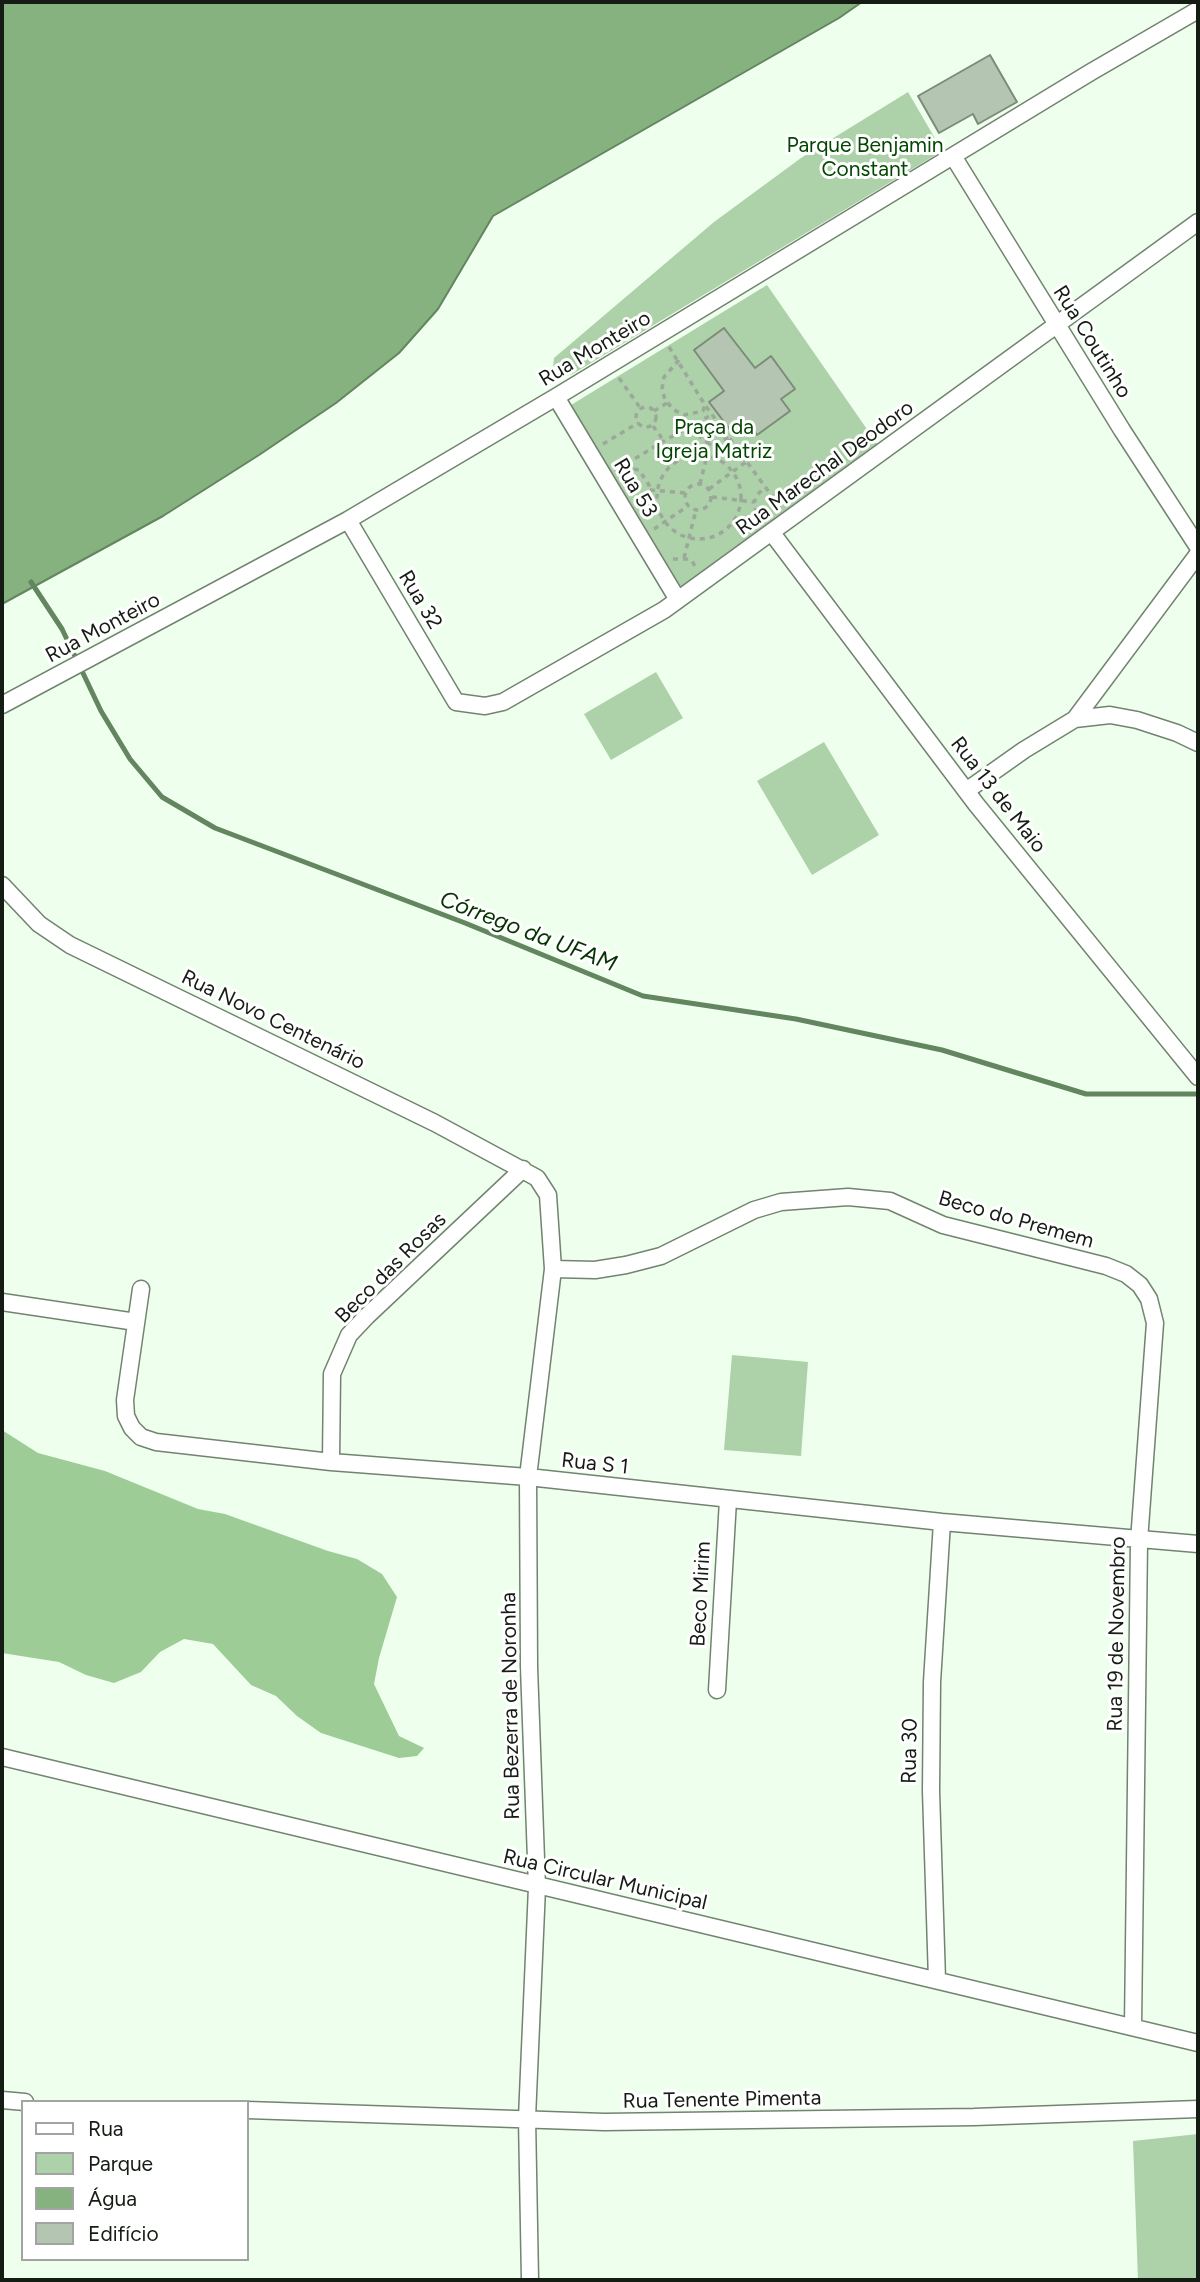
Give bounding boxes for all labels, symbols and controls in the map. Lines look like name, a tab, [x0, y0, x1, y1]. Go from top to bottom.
park label: Parque Benjamin Constant	[786, 133, 944, 183]
street label: Rua Coutinho	[1047, 281, 1137, 403]
street label: Rua Monteiro	[535, 306, 655, 392]
street label: Rua Marechal Deodoro	[731, 395, 919, 541]
park label: Praça da Igreja Matriz	[656, 415, 772, 465]
street label: Rua 53	[608, 454, 662, 522]
street label: Rua 32	[393, 566, 447, 634]
street label: Rua Monteiro	[41, 587, 165, 669]
street label: Rua 13 de Maio	[945, 732, 1051, 858]
water label: Córrego da UFAM	[436, 886, 620, 978]
street label: Rua Novo Centenário	[177, 965, 369, 1075]
street label: Beco do Premem	[935, 1186, 1097, 1254]
street label: Beco das Rosas	[330, 1207, 452, 1329]
street label: Rua S 1	[560, 1448, 630, 1480]
street label: Rua 19 de Novembro	[1103, 1536, 1131, 1732]
street label: Beco Mirim	[686, 1541, 716, 1647]
street label: Rua Bezerra de Noronha	[496, 1592, 526, 1820]
street label: Rua 30	[897, 1718, 923, 1784]
street label: Rua Circular Municipal	[501, 1844, 709, 1916]
street label: Rua Tenente Pimenta	[622, 2086, 822, 2114]
legend	[21, 2100, 248, 2261]
text: Rua	[88, 2116, 124, 2141]
text: Parque	[88, 2151, 153, 2176]
text: Água	[88, 2186, 137, 2211]
text: Edifício	[88, 2221, 159, 2246]

